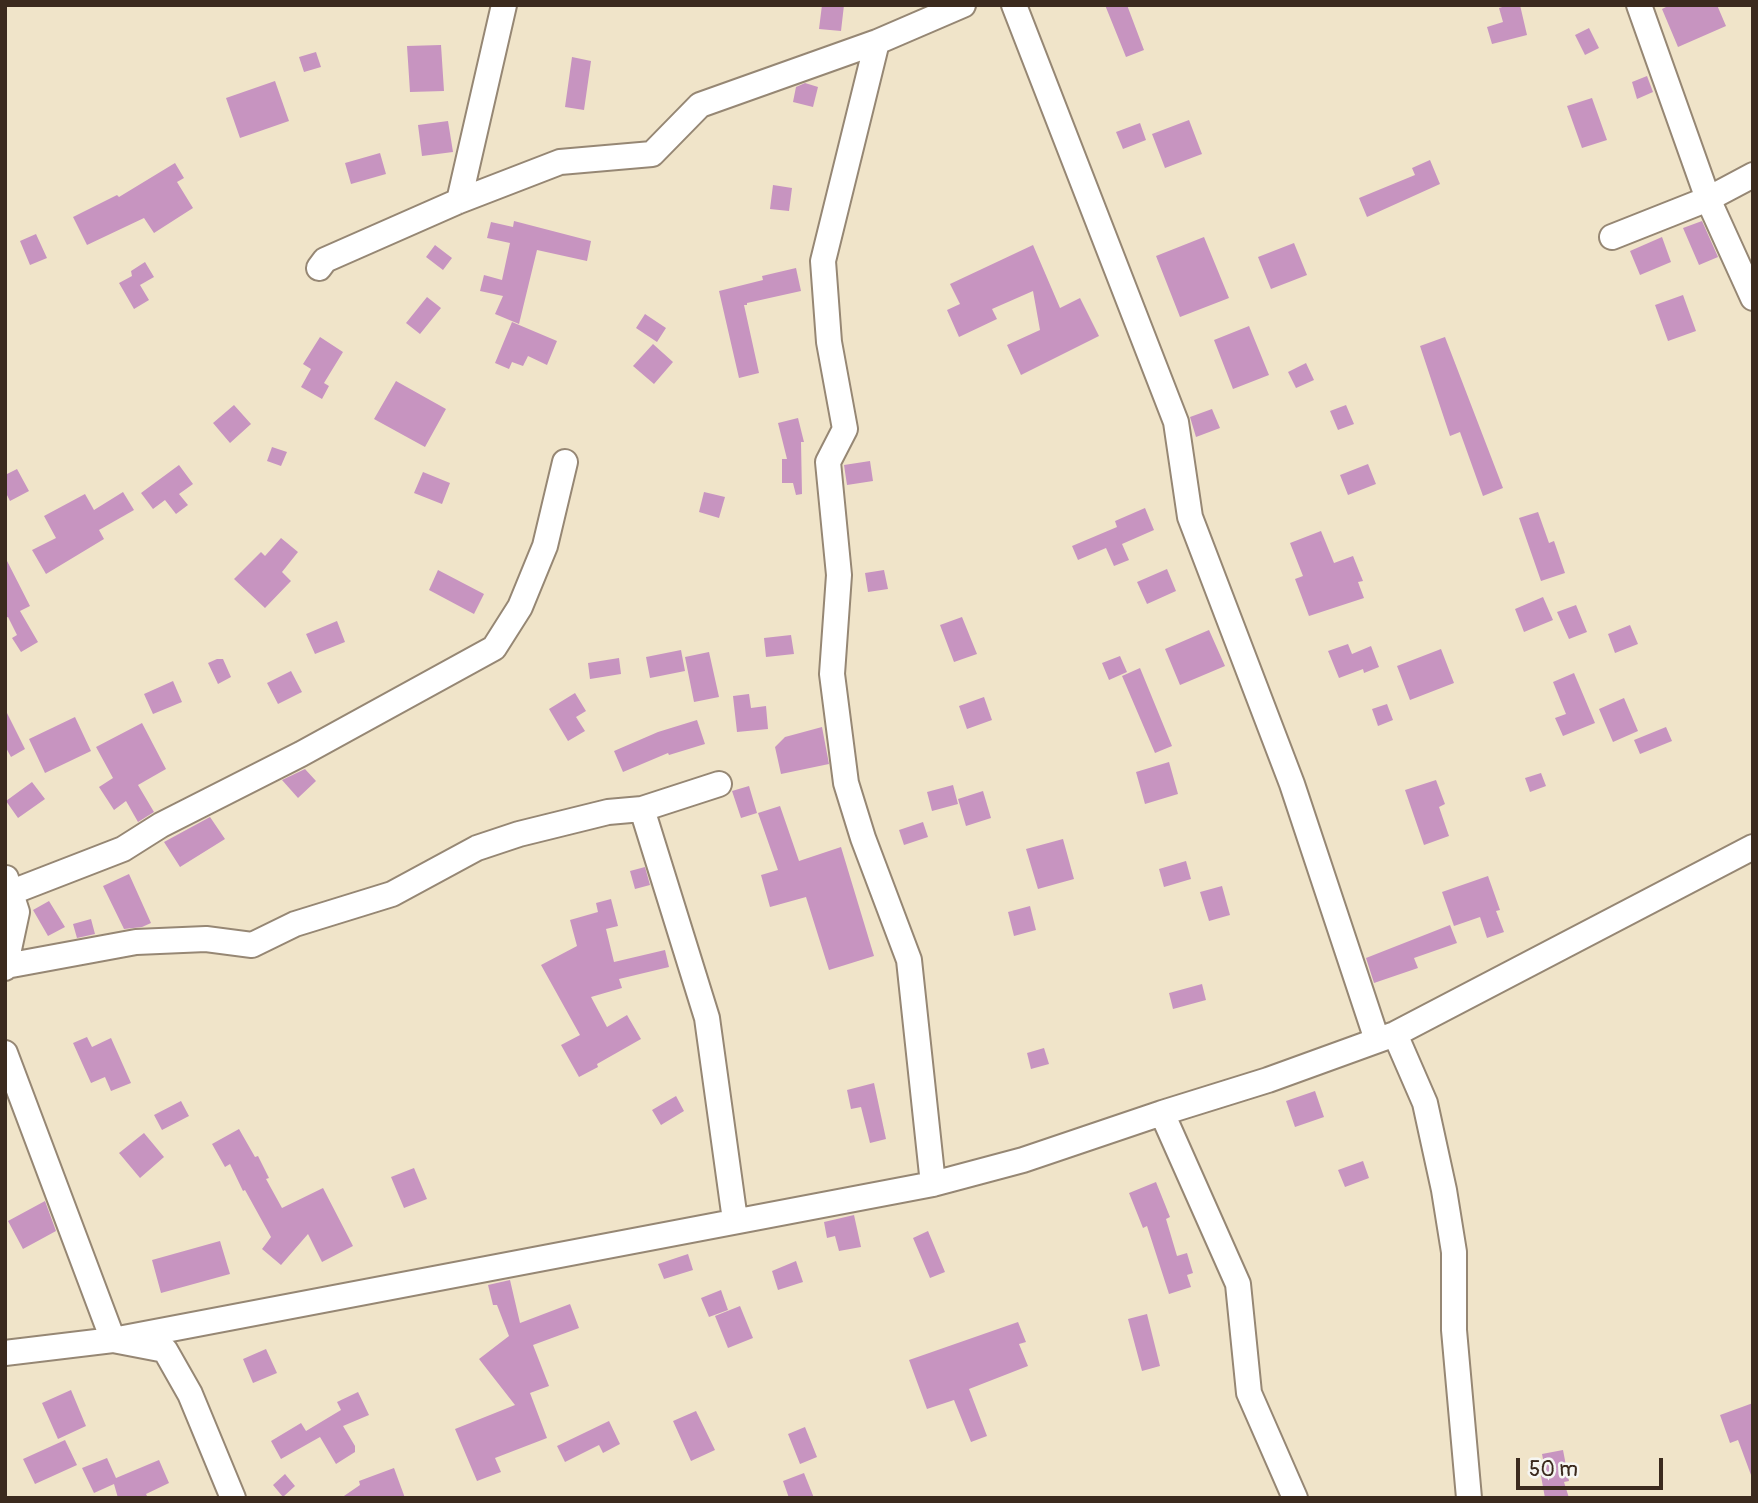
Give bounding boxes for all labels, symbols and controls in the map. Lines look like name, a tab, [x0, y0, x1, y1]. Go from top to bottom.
scale bar	[1520, 1444, 1667, 1488]
text: 50 m	[1529, 1456, 1578, 1483]

